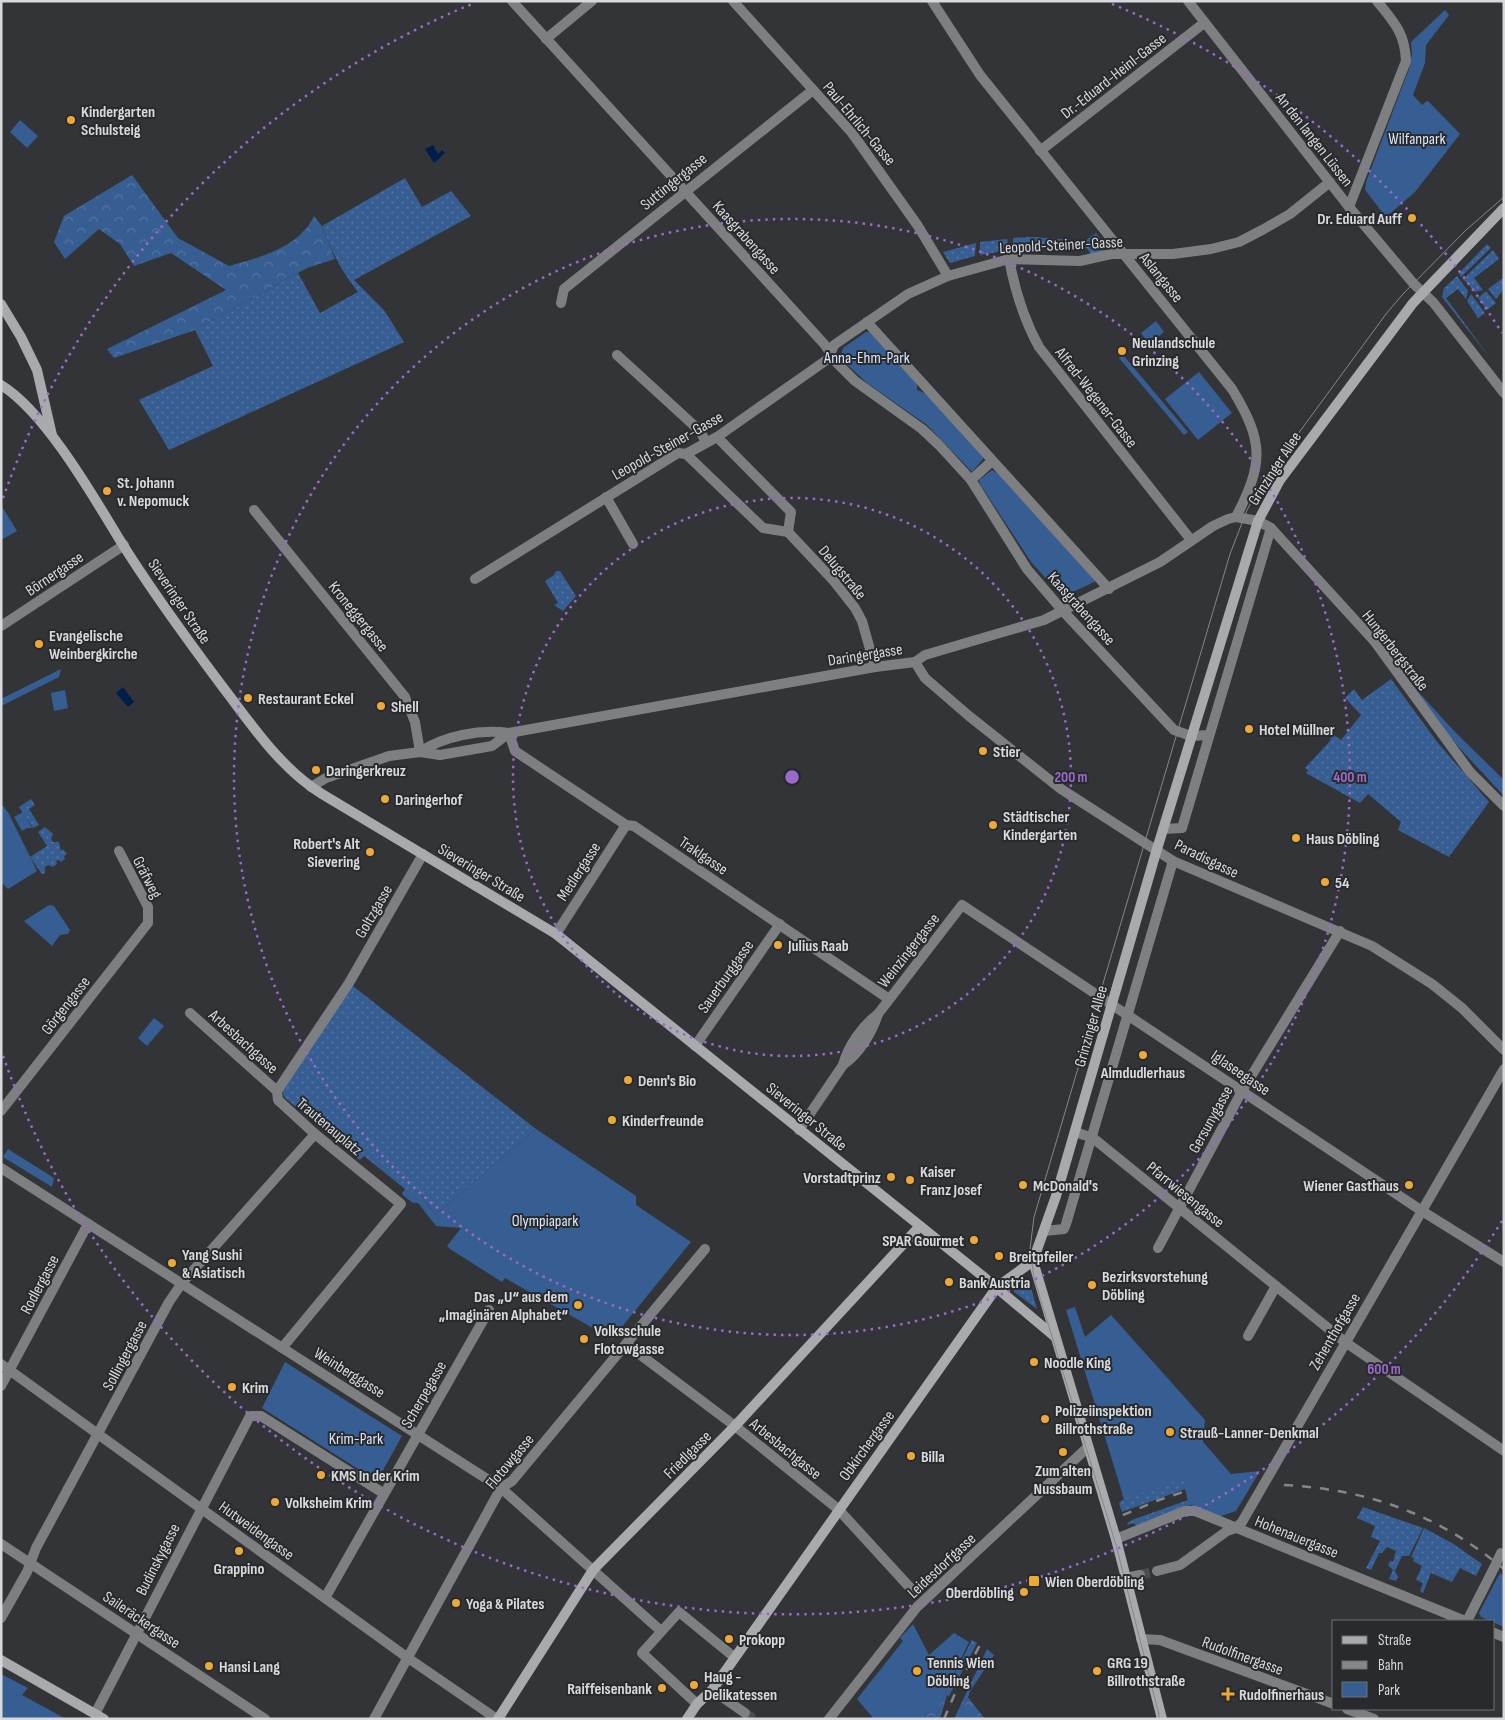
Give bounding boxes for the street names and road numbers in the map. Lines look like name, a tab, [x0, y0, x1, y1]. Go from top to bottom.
street label: Dr.-Eduard-Heinl-Gasse	[1057, 29, 1170, 123]
street label: Paul-Ehrlich-Gasse	[818, 78, 899, 170]
street label: An den langen Lüssen	[1271, 88, 1357, 191]
street label: Suttingergasse	[637, 150, 711, 215]
street label: Kaasgrabengasse	[708, 197, 784, 279]
street label: Leopold-Steiner-Gasse	[999, 233, 1123, 258]
street label: Aslangasse	[1134, 248, 1187, 307]
street label: Alfred-Wegener-Gasse	[1050, 343, 1141, 452]
street label: Leopold-Steiner-Gasse	[609, 408, 727, 485]
street label: Grinzinger Allee	[1244, 429, 1306, 509]
street label: Delugstraße	[814, 542, 870, 604]
street label: Börnergasse	[22, 548, 87, 601]
street label: Sieveringer Straße	[143, 556, 214, 648]
street label: Kaasgrabengasse	[1043, 568, 1119, 650]
street label: Kroneggergasse	[324, 578, 392, 656]
street label: Hungerbergstraße	[1358, 607, 1432, 695]
street label: Daringergasse	[827, 640, 904, 671]
street label: Traklgasse	[675, 833, 731, 879]
street label: Paradisgasse	[1171, 836, 1241, 883]
street label: Medlergasse	[553, 839, 605, 905]
street label: Sieveringer Straße	[434, 840, 528, 907]
street label: Gräfweg	[128, 853, 165, 902]
street label: Goltzgasse	[351, 882, 397, 942]
street label: Weinzingergasse	[874, 910, 944, 992]
street label: Sauerburggasse	[694, 937, 758, 1017]
street label: Görgengasse	[38, 973, 95, 1039]
street label: Grinzinger Allee	[1071, 984, 1112, 1069]
street label: Arbesbachgasse	[204, 1005, 282, 1078]
street label: Iglaseegasse	[1207, 1047, 1273, 1100]
street label: Sieveringer Straße	[762, 1079, 850, 1155]
street label: Gersunygasse	[1185, 1083, 1238, 1157]
street label: Trautenauplatz	[292, 1094, 366, 1160]
street label: Pfarrwiesengasse	[1142, 1158, 1228, 1232]
street label: Rodlergasse	[17, 1252, 64, 1317]
street label: Zehenthofgasse	[1306, 1290, 1365, 1374]
street label: Sollingergasse	[99, 1317, 152, 1394]
street label: Weinberggasse	[310, 1344, 388, 1403]
street label: Scherpegasse	[398, 1358, 451, 1432]
street label: Obkirchergasse	[835, 1407, 899, 1485]
street label: Arbesbachgasse	[745, 1414, 825, 1484]
street label: Friedlgasse	[660, 1427, 716, 1483]
street label: Flotowgasse	[482, 1431, 539, 1493]
street label: Hutweidengasse	[215, 1498, 297, 1565]
street label: Hohenauergasse	[1252, 1512, 1341, 1563]
street label: Budinskygasse	[132, 1521, 185, 1599]
street label: Leidesdorfgasse	[904, 1530, 980, 1603]
street label: Saileräckergasse	[99, 1588, 183, 1653]
street label: Rudolfinergasse	[1199, 1633, 1286, 1680]

